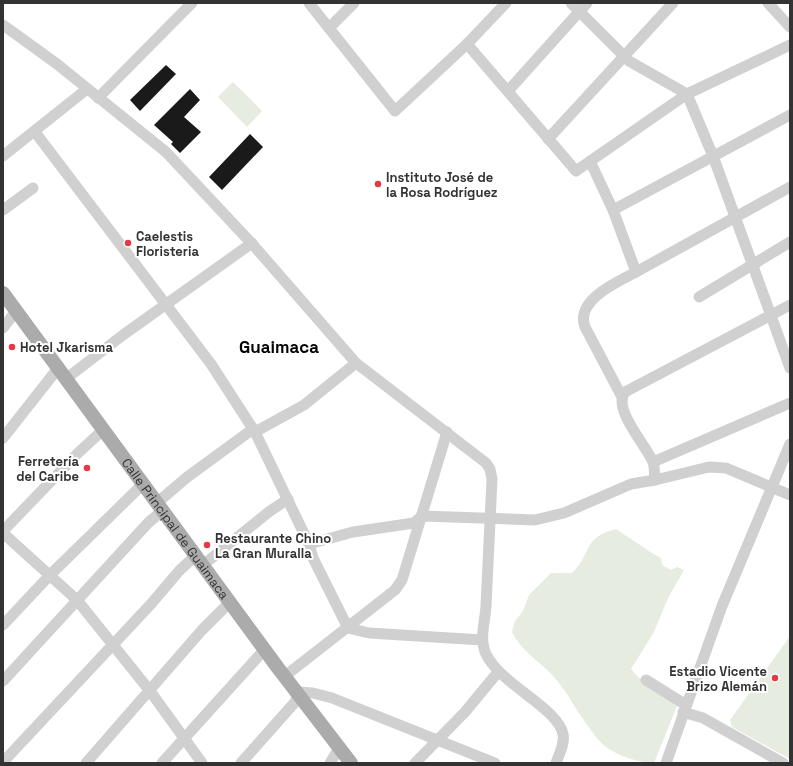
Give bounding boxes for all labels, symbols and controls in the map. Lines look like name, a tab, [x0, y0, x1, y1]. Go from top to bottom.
place label: Instituto José de la Rosa Rodríguez	[386, 169, 498, 201]
marker: Instituto José de la Rosa Rodríguez	[373, 179, 383, 189]
place label: Caelestis Floristeria	[136, 228, 199, 260]
marker: Caelestis Floristeria	[123, 238, 133, 248]
district label: Guaimaca	[239, 336, 319, 358]
place label: Hotel Jkarisma	[20, 339, 113, 356]
marker: Hotel Jkarisma	[7, 342, 17, 352]
place label: Ferretería del Caribe	[16, 453, 79, 485]
street label: Calle Principal de Guaimaca	[118, 455, 233, 603]
marker: Ferretería del Caribe	[82, 463, 92, 473]
place label: Restaurante Chino La Gran Muralla	[215, 530, 331, 562]
marker: Restaurante Chino La Gran Muralla	[202, 540, 212, 550]
place label: Estadio Vicente Brizo Alemán	[669, 663, 767, 695]
marker: Estadio Vicente Brizo Alemán	[770, 673, 780, 683]

